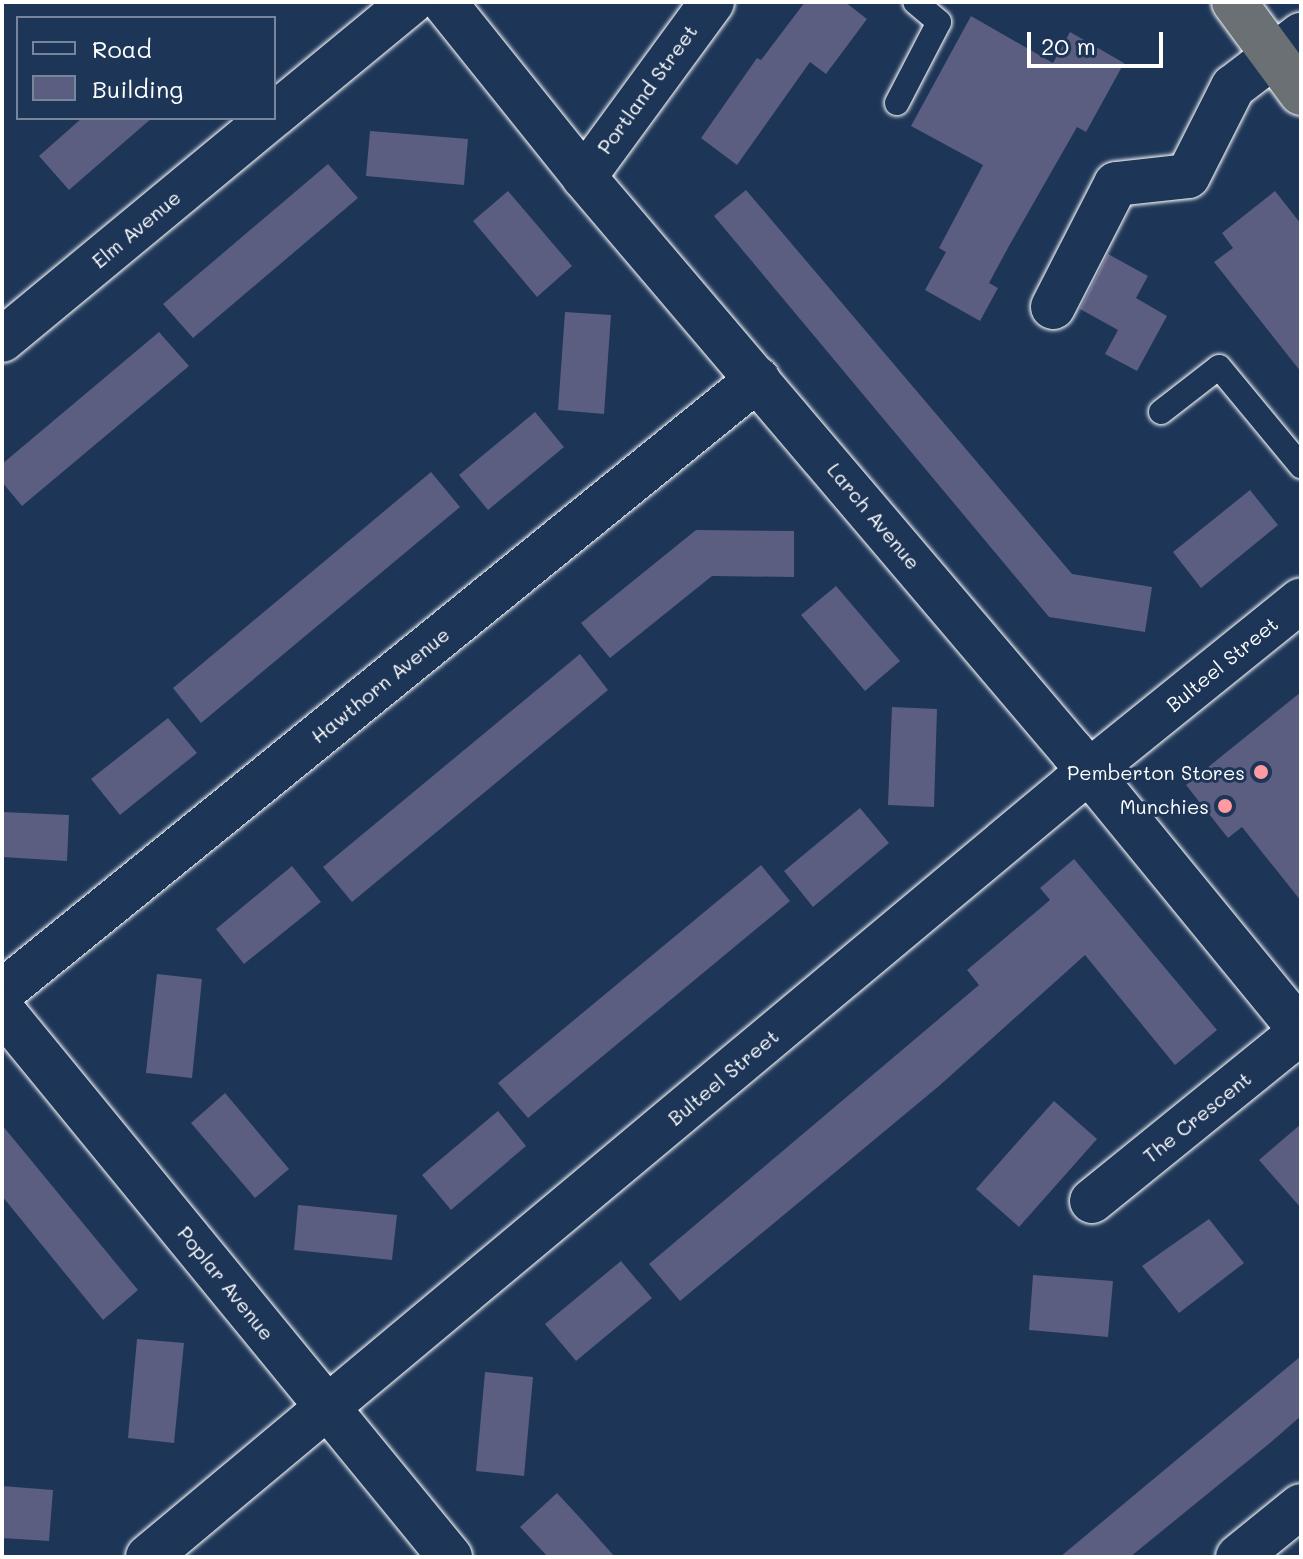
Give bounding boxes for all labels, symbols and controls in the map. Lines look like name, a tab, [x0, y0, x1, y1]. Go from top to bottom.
legend	[16, 16, 276, 120]
scale bar	[1031, 16, 1167, 66]
street label: Portland Street	[592, 20, 702, 158]
text: 20 m	[1041, 30, 1096, 61]
text: Road	[92, 33, 152, 64]
text: Building	[92, 73, 183, 104]
street label: Elm Avenue	[87, 185, 185, 273]
street label: Larch Avenue	[822, 458, 926, 574]
street label: Bulteel Street	[1161, 612, 1283, 716]
street label: Hawthorn Avenue	[306, 622, 454, 748]
place label: Pemberton Stores	[1067, 760, 1245, 784]
marker: Pemberton Stores	[1252, 763, 1270, 781]
place label: Munchies	[1120, 794, 1209, 818]
marker: Munchies	[1216, 797, 1234, 815]
street label: Bulteel Street	[663, 1024, 783, 1130]
street label: The Crescent	[1138, 1066, 1256, 1168]
street label: Poplar Avenue	[173, 1221, 279, 1345]

